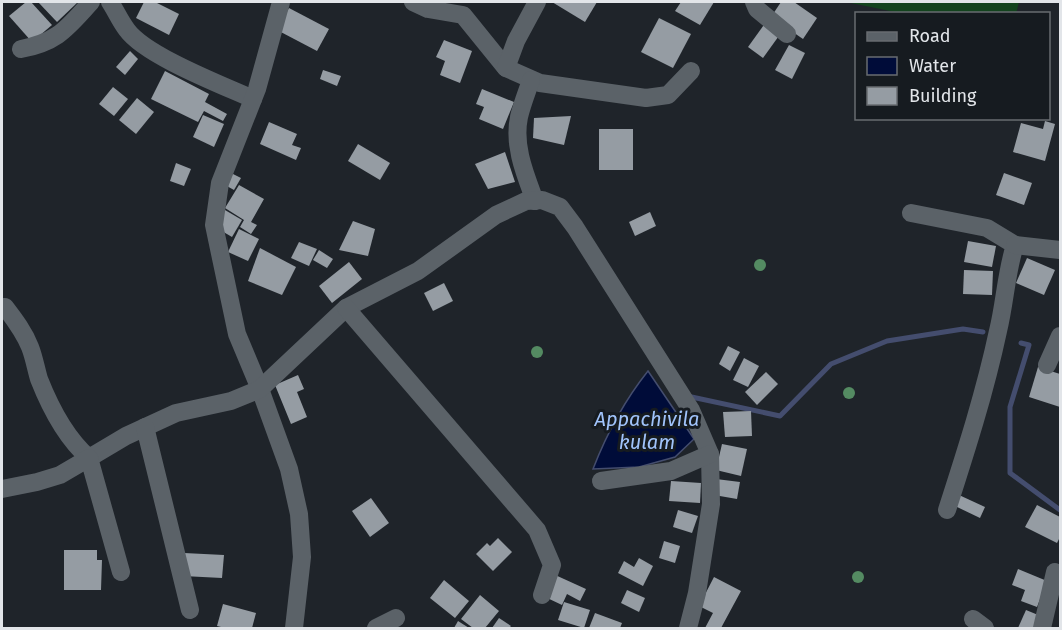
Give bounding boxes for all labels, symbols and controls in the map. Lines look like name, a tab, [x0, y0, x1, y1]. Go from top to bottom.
legend	[855, 12, 1050, 120]
text: Road	[909, 25, 951, 47]
text: Water	[909, 55, 956, 77]
text: Building	[909, 85, 977, 107]
water label: Appachivila kulam	[594, 407, 699, 454]

